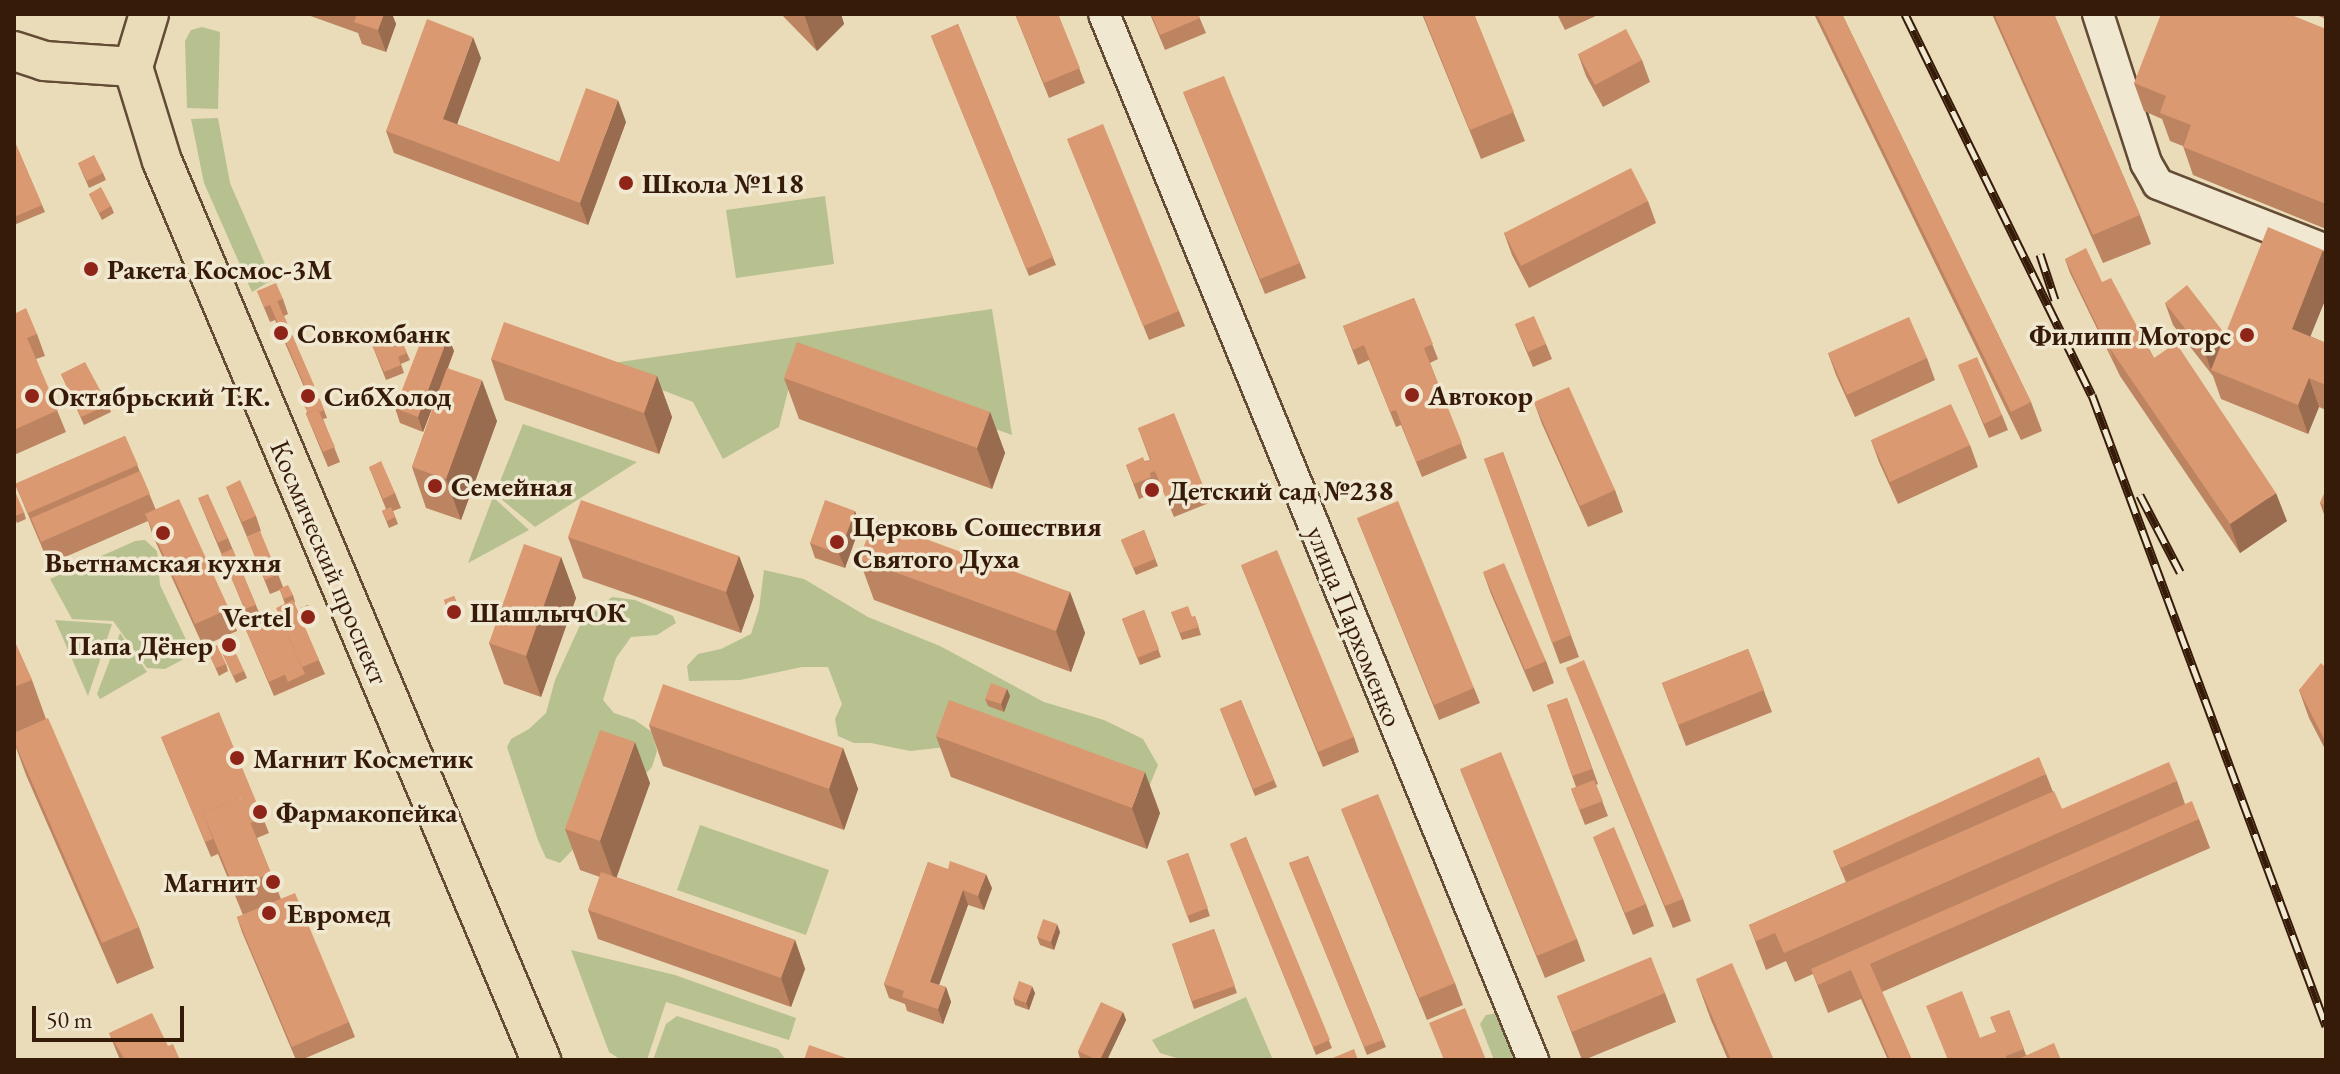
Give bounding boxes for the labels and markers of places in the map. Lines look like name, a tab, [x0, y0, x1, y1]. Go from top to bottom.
place label: Школа №118	[642, 166, 804, 200]
marker: Школа №118	[617, 174, 635, 192]
place label: Ракета Космос-3М	[107, 252, 332, 286]
marker: Ракета Космос-3М	[82, 260, 100, 278]
place label: Совкомбанк	[297, 316, 450, 350]
place label: Филипп Моторс	[2029, 318, 2231, 352]
marker: Совкомбанк	[272, 324, 290, 342]
marker: Филипп Моторс	[2238, 326, 2256, 344]
place label: Автокор	[1428, 378, 1533, 412]
place label: Октябрьский Т.К.	[48, 379, 270, 413]
place label: СибХолод	[324, 379, 452, 413]
marker: Автокор	[1403, 386, 1421, 404]
marker: Октябрьский Т.К.	[23, 387, 41, 405]
marker: СибХолод	[299, 387, 317, 405]
place label: Семейная	[451, 469, 573, 503]
place label: Детский сад №238	[1168, 473, 1393, 507]
marker: Семейная	[426, 477, 444, 495]
marker: Детский сад №238	[1143, 481, 1161, 499]
place label: Церковь Сошествия Святого Духа	[853, 509, 1102, 575]
marker: Вьетнамская кухня	[154, 524, 172, 542]
marker: Церковь Сошествия Святого Духа	[828, 533, 846, 551]
place label: Вьетнамская кухня	[45, 545, 281, 579]
place label: ШашлычОК	[470, 595, 626, 629]
place label: Vertel	[222, 600, 292, 634]
marker: ШашлычОК	[445, 603, 463, 621]
marker: Vertel	[299, 608, 317, 626]
place label: Папа Дёнер	[69, 628, 213, 662]
marker: Папа Дёнер	[220, 636, 238, 654]
place label: Магнит Косметик	[253, 741, 473, 775]
marker: Магнит Косметик	[228, 749, 246, 767]
place label: Фармакопейка	[276, 795, 457, 829]
marker: Фармакопейка	[251, 803, 269, 821]
place label: Магнит	[163, 865, 257, 899]
marker: Магнит	[264, 873, 282, 891]
place label: Евромед	[287, 896, 391, 930]
marker: Евромед	[258, 902, 280, 924]

